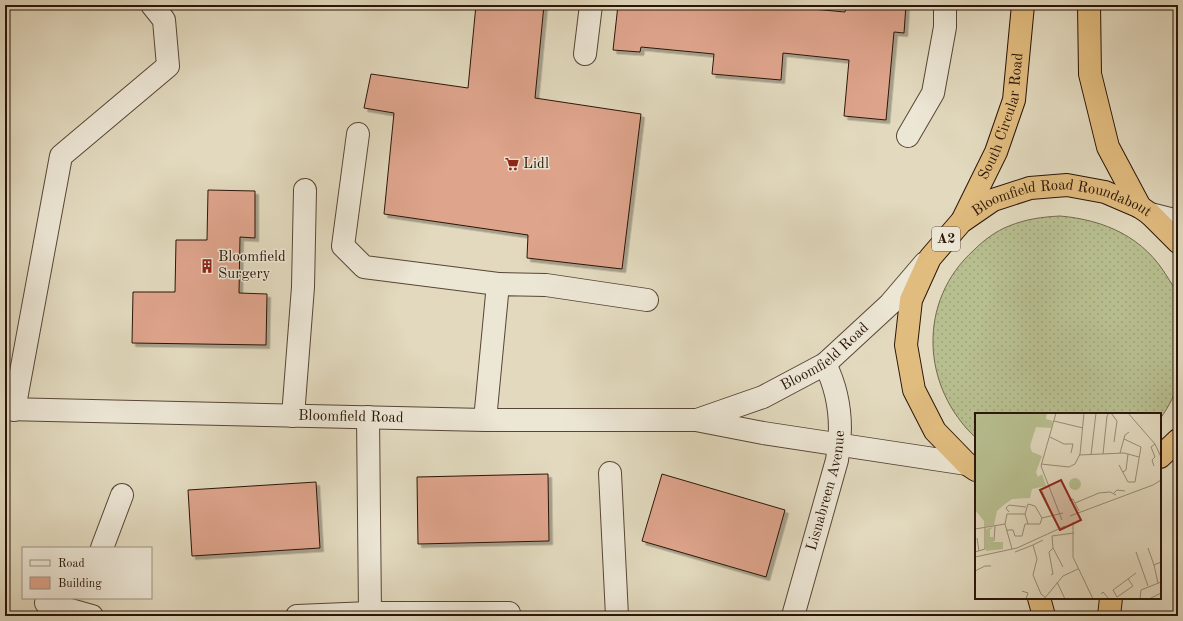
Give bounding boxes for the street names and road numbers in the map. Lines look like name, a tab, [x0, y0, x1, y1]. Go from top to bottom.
street label: South Circular Road	[976, 52, 1026, 182]
street label: Bloomfield Road Roundabout	[968, 207, 1156, 229]
road number: A2	[932, 227, 960, 251]
street label: Bloomfield Road	[778, 320, 872, 394]
street label: Bloomfield Road	[298, 408, 404, 426]
street label: Lisnabreen Avenue	[804, 430, 847, 553]

